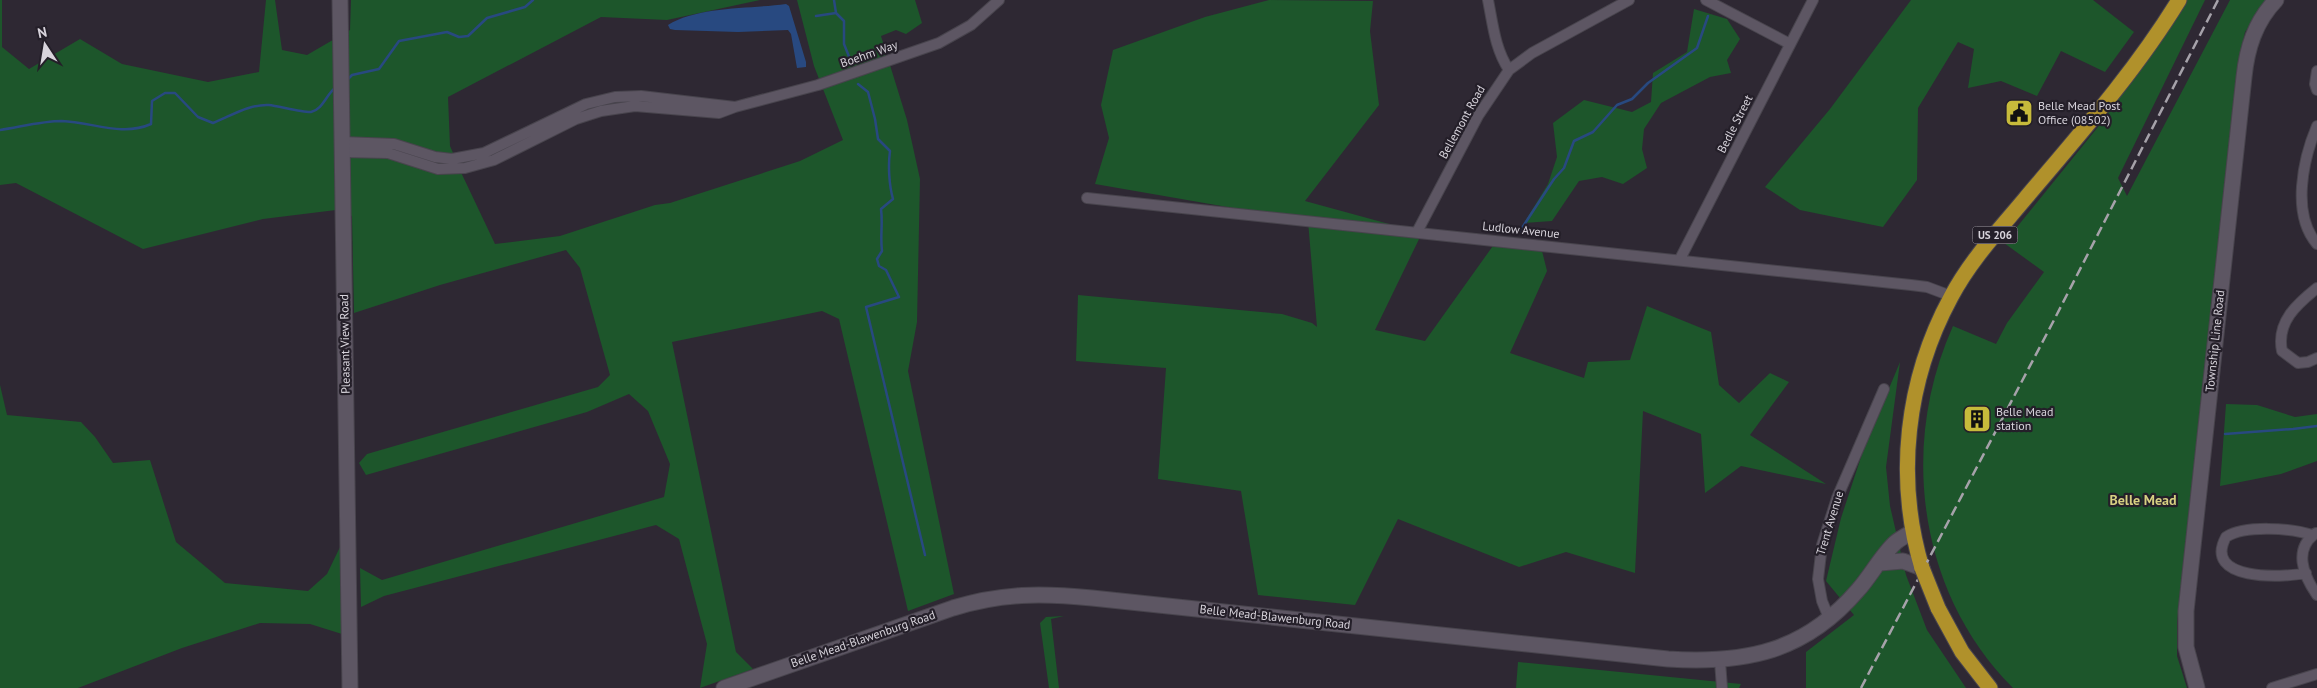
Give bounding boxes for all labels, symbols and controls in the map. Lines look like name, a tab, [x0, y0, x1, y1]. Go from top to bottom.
north arrow	[20, 20, 70, 70]
text: N	[36, 23, 49, 42]
street label: Boehm Way	[838, 37, 900, 70]
street label: Bellemont Road	[1435, 82, 1488, 161]
street label: Bedle Street	[1714, 92, 1756, 155]
public building icon: Belle Mead Post Office (08502)	[2004, 98, 2034, 128]
place label: Belle Mead Post Office (08502)	[2038, 98, 2120, 127]
street label: Ludlow Avenue	[1482, 218, 1560, 241]
road number: US 206	[1972, 226, 2018, 244]
street label: Township Line Road	[2202, 289, 2227, 392]
street label: Pleasant View Road	[336, 294, 353, 394]
building icon: Belle Mead station	[1962, 404, 1992, 434]
place label: Belle Mead station	[1996, 404, 2053, 433]
street label: Trent Avenue	[1813, 489, 1846, 557]
district label: Belle Mead	[2109, 491, 2177, 509]
street label: Belle Mead-Blawenburg Road	[1199, 601, 1351, 632]
street label: Belle Mead-Blawenburg Road	[789, 607, 937, 670]

